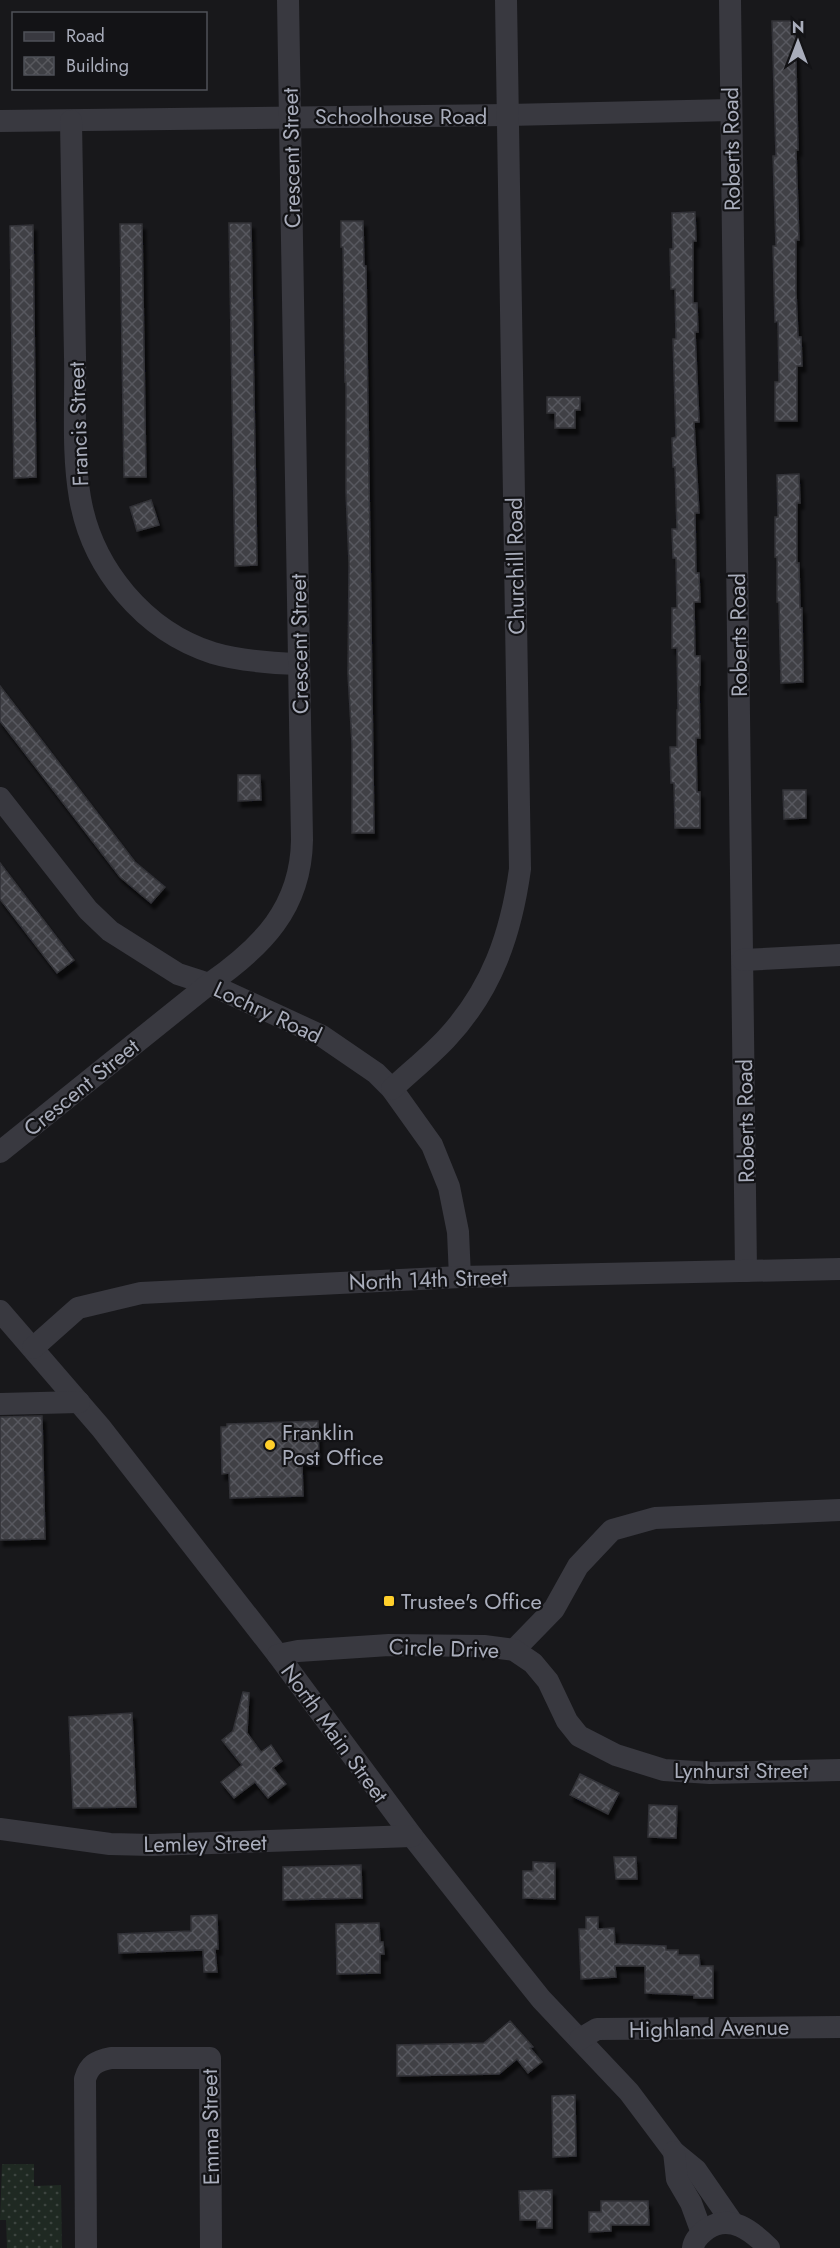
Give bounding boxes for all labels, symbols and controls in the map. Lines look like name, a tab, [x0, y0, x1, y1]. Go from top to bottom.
legend	[12, 12, 207, 90]
north arrow	[768, 12, 828, 72]
text: N	[792, 16, 804, 39]
text: Road	[66, 23, 105, 49]
text: Building	[66, 53, 129, 79]
street label: Crescent Street	[274, 87, 308, 228]
street label: Roberts Road	[714, 87, 748, 211]
street label: Schoolhouse Road	[315, 100, 487, 132]
street label: Francis Street	[60, 361, 96, 487]
street label: Churchill Road	[498, 497, 532, 635]
street label: Crescent Street	[282, 573, 316, 714]
street label: Roberts Road	[721, 573, 755, 697]
street label: Lochry Road	[209, 973, 327, 1051]
street label: Crescent Street	[16, 1030, 146, 1144]
street label: Roberts Road	[728, 1059, 762, 1183]
street label: North 14th Street	[348, 1260, 509, 1298]
place label: Franklin Post Office	[282, 1416, 384, 1473]
marker: Franklin Post Office	[263, 1438, 277, 1452]
place label: Trustee's Office	[401, 1585, 542, 1617]
marker: Trustee's Office	[382, 1594, 396, 1608]
street label: Circle Drive	[388, 1630, 500, 1666]
street label: North Main Street	[274, 1657, 397, 1810]
street label: Lynhurst Street	[674, 1754, 809, 1786]
street label: Lemley Street	[143, 1826, 268, 1860]
street label: Highland Avenue	[629, 2011, 789, 2045]
street label: Emma Street	[193, 2068, 227, 2185]

